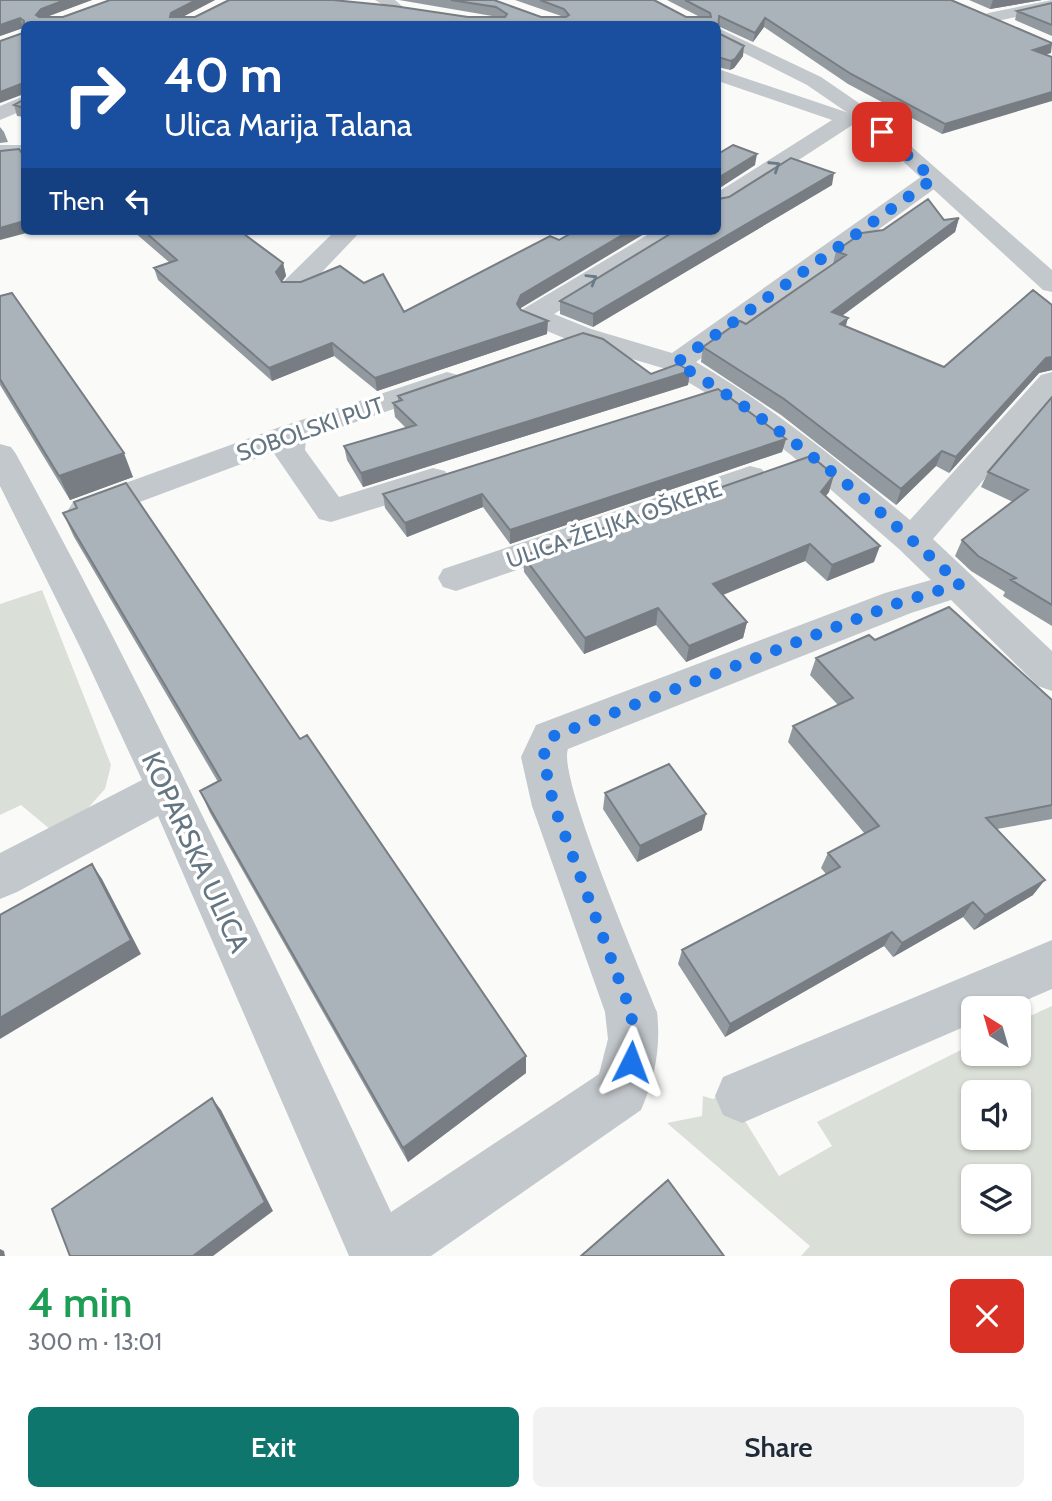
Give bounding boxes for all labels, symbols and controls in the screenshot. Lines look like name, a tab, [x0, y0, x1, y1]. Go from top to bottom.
text: 40 m	[164, 45, 283, 104]
icon: right	[49, 49, 140, 140]
pin	[852, 102, 912, 162]
text: Ulica Marija Talana	[164, 105, 412, 144]
icon: arrive	[863, 113, 901, 151]
one-way arrow	[767, 162, 780, 174]
icon: left	[119, 182, 157, 220]
text: Then	[49, 185, 105, 217]
one-way arrow	[584, 274, 597, 287]
street label: SOBOLSKI PUT	[233, 391, 387, 467]
street label: ULICA ŽELJKA OŠKERE	[502, 473, 725, 574]
street label: KOPARSKA ULICA	[135, 746, 258, 958]
north arrow	[961, 996, 1031, 1066]
map controls	[961, 996, 1031, 1234]
position arrow	[594, 1025, 668, 1099]
button: sound	[961, 1080, 1031, 1150]
button: layers	[961, 1164, 1031, 1234]
text: 4 min	[28, 1276, 132, 1328]
button: close	[950, 1279, 1024, 1353]
text: 300 m · 13:01	[28, 1328, 162, 1356]
button: Exit	[28, 1407, 519, 1487]
button: Share	[533, 1407, 1024, 1487]

